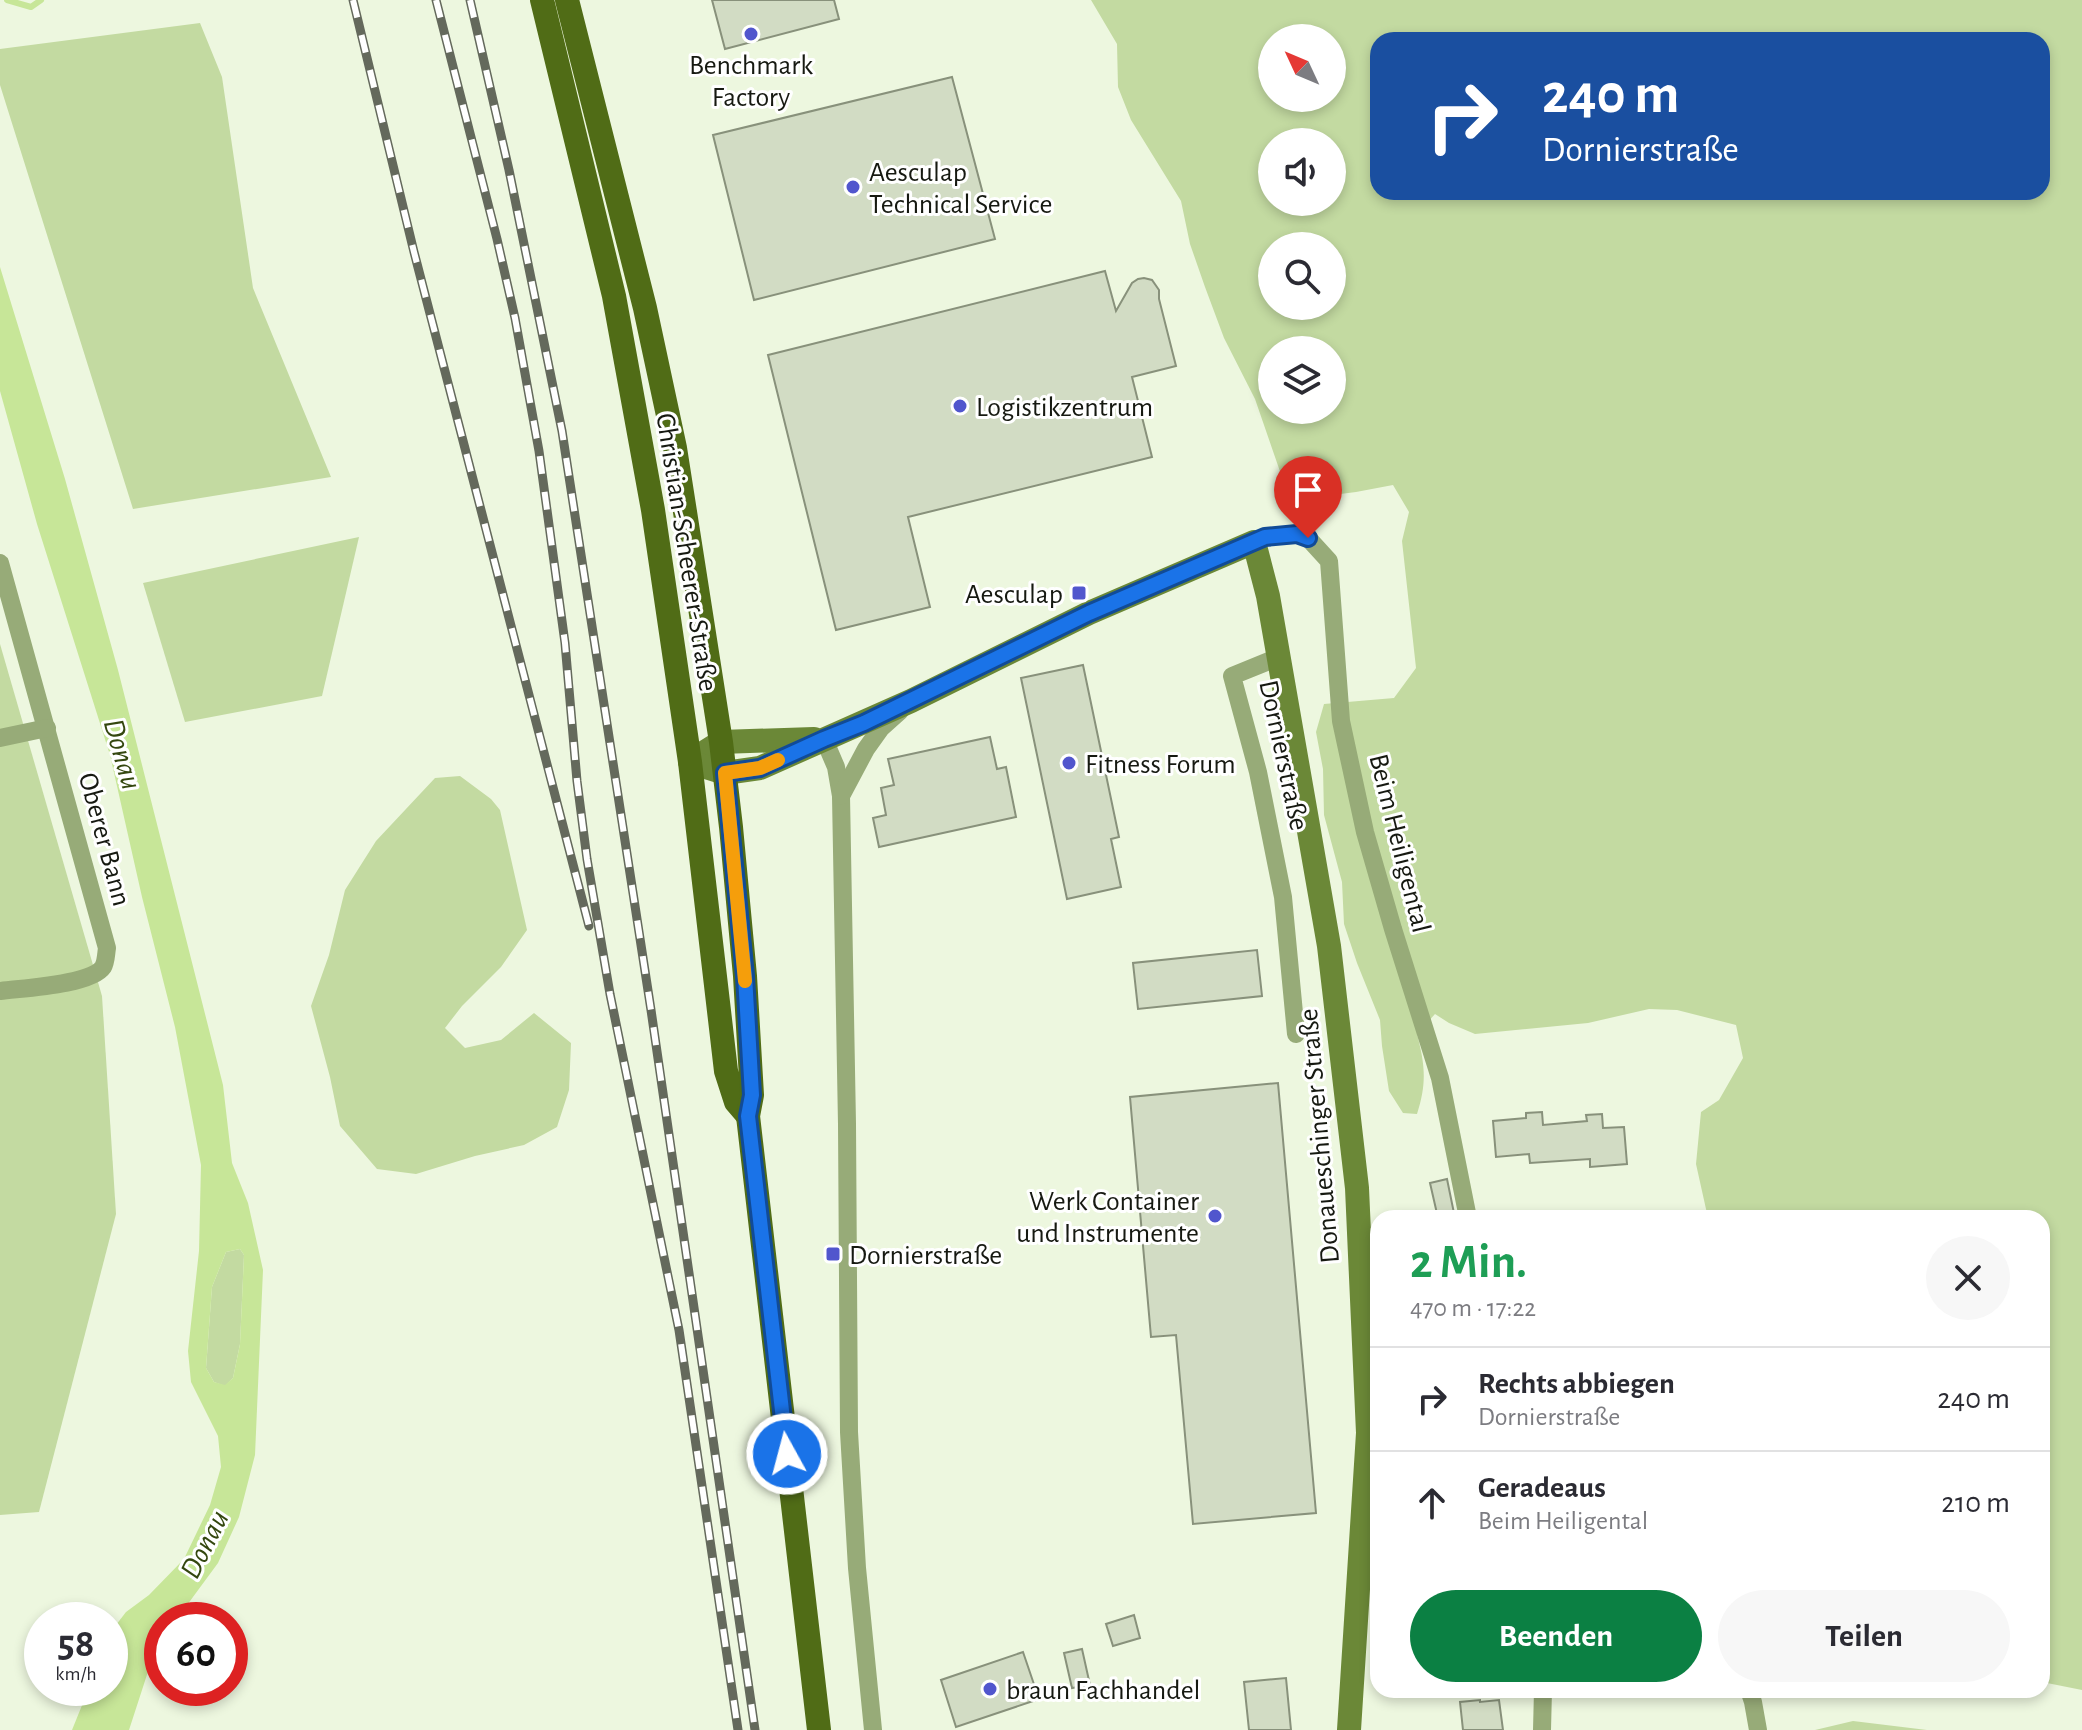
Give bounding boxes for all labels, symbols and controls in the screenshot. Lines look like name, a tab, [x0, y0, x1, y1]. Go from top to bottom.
north arrow	[1258, 24, 1346, 112]
map controls	[1258, 24, 1346, 424]
marker: Benchmark Factory	[742, 25, 760, 43]
place label: Benchmark Factory	[689, 52, 813, 112]
icon: right	[1410, 64, 1514, 168]
text: 240 m	[1542, 67, 1679, 123]
button: sound	[1258, 128, 1346, 216]
text: Dornierstraße	[1542, 132, 1739, 168]
place label: Aesculap Technical Service	[869, 159, 1052, 219]
marker: Aesculap Technical Service	[844, 178, 862, 196]
button: search	[1258, 232, 1346, 320]
button: layers	[1258, 336, 1346, 424]
place label: Logistikzentrum	[976, 394, 1153, 422]
marker: Logistikzentrum	[951, 397, 969, 415]
street label: Christian-Scheerer-Straße	[650, 411, 722, 693]
pin	[1274, 456, 1342, 538]
icon: arrive	[1286, 468, 1330, 512]
place label: Aesculap	[965, 581, 1063, 609]
marker: Aesculap	[1070, 584, 1088, 602]
street label: Dornierstraße	[1253, 678, 1313, 833]
water label: Donau	[98, 715, 146, 793]
place label: Fitness Forum	[1085, 751, 1236, 779]
street label: Beim Heiligental	[1363, 751, 1435, 936]
marker: Fitness Forum	[1060, 754, 1078, 772]
street label: Oberer Bann	[73, 770, 135, 909]
street label: Donaueschinger Straße	[1295, 1007, 1345, 1264]
place label: Werk Container und Instrumente	[1016, 1188, 1199, 1248]
marker: Werk Container und Instrumente	[1206, 1207, 1224, 1225]
button: close	[1926, 1236, 2010, 1320]
text: 2 Min.	[1410, 1239, 1527, 1287]
place label: Dornierstraße	[849, 1242, 1002, 1270]
marker: Dornierstraße	[824, 1245, 842, 1263]
text: 470 m · 17:22	[1410, 1295, 1536, 1321]
text: Rechts abbiegen	[1478, 1369, 1675, 1399]
icon: right	[1410, 1377, 1454, 1421]
text: 240 m	[1937, 1384, 2010, 1414]
text: Dornierstraße	[1478, 1404, 1620, 1430]
position arrow	[745, 1412, 829, 1496]
text: Geradeaus	[1478, 1473, 1606, 1503]
icon: ahead	[1410, 1481, 1454, 1525]
text: 210 m	[1941, 1488, 2010, 1518]
water label: Donau	[175, 1505, 235, 1583]
text: Beim Heiligental	[1478, 1508, 1648, 1534]
button: Beenden	[1410, 1590, 1702, 1682]
button: Teilen	[1718, 1590, 2010, 1682]
speed limit sign: 60	[144, 1602, 248, 1706]
text: 58	[57, 1624, 94, 1664]
text: km/h	[55, 1664, 97, 1684]
place label: braun Fachhandel	[1006, 1677, 1200, 1705]
marker: braun Fachhandel	[981, 1680, 999, 1698]

